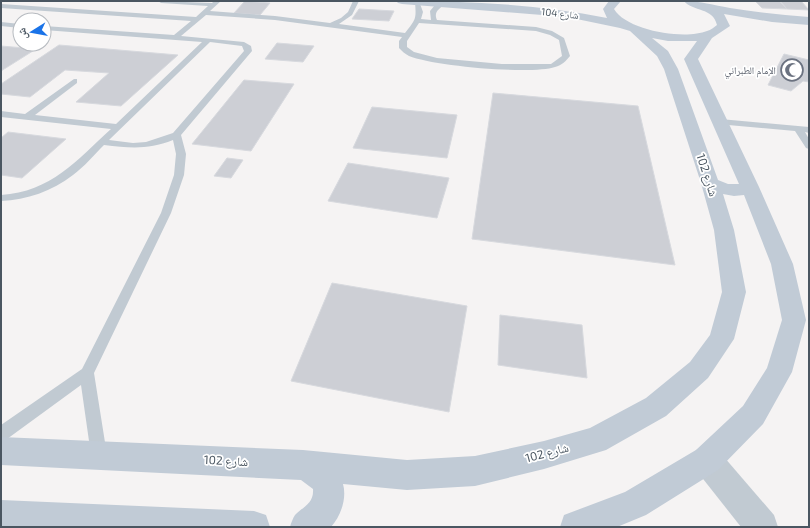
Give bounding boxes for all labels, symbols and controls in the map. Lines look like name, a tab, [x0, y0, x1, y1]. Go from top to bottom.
street label: شارع 104	[541, 5, 580, 22]
north arrow	[12, 12, 52, 52]
text: ش	[14, 26, 31, 41]
mosque icon: الإمام الطبراني	[779, 57, 805, 83]
place label: الإمام الطبراني	[724, 64, 776, 79]
street label: شارع 102	[693, 151, 721, 199]
street label: شارع 102	[524, 440, 571, 466]
street label: شارع 102	[203, 452, 249, 470]

